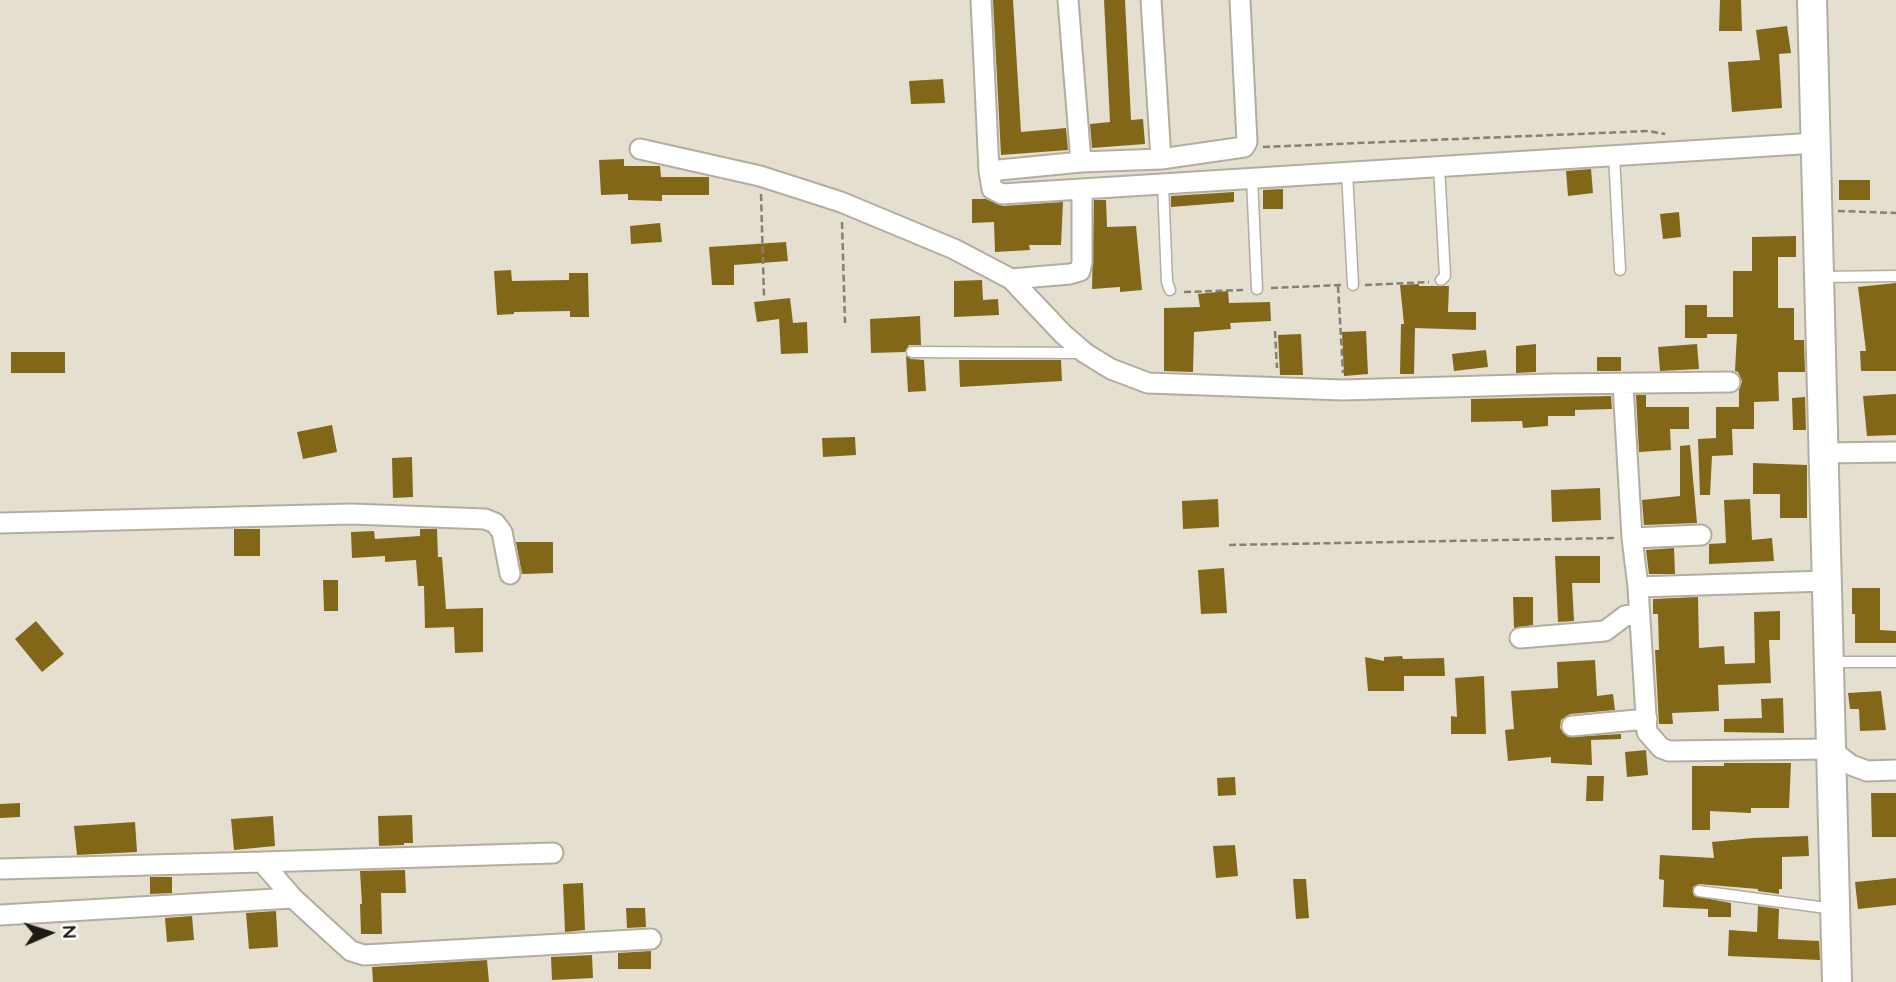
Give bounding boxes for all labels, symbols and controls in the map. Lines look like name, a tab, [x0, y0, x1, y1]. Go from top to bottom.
north arrow	[14, 898, 84, 968]
text: N	[58, 924, 82, 940]

